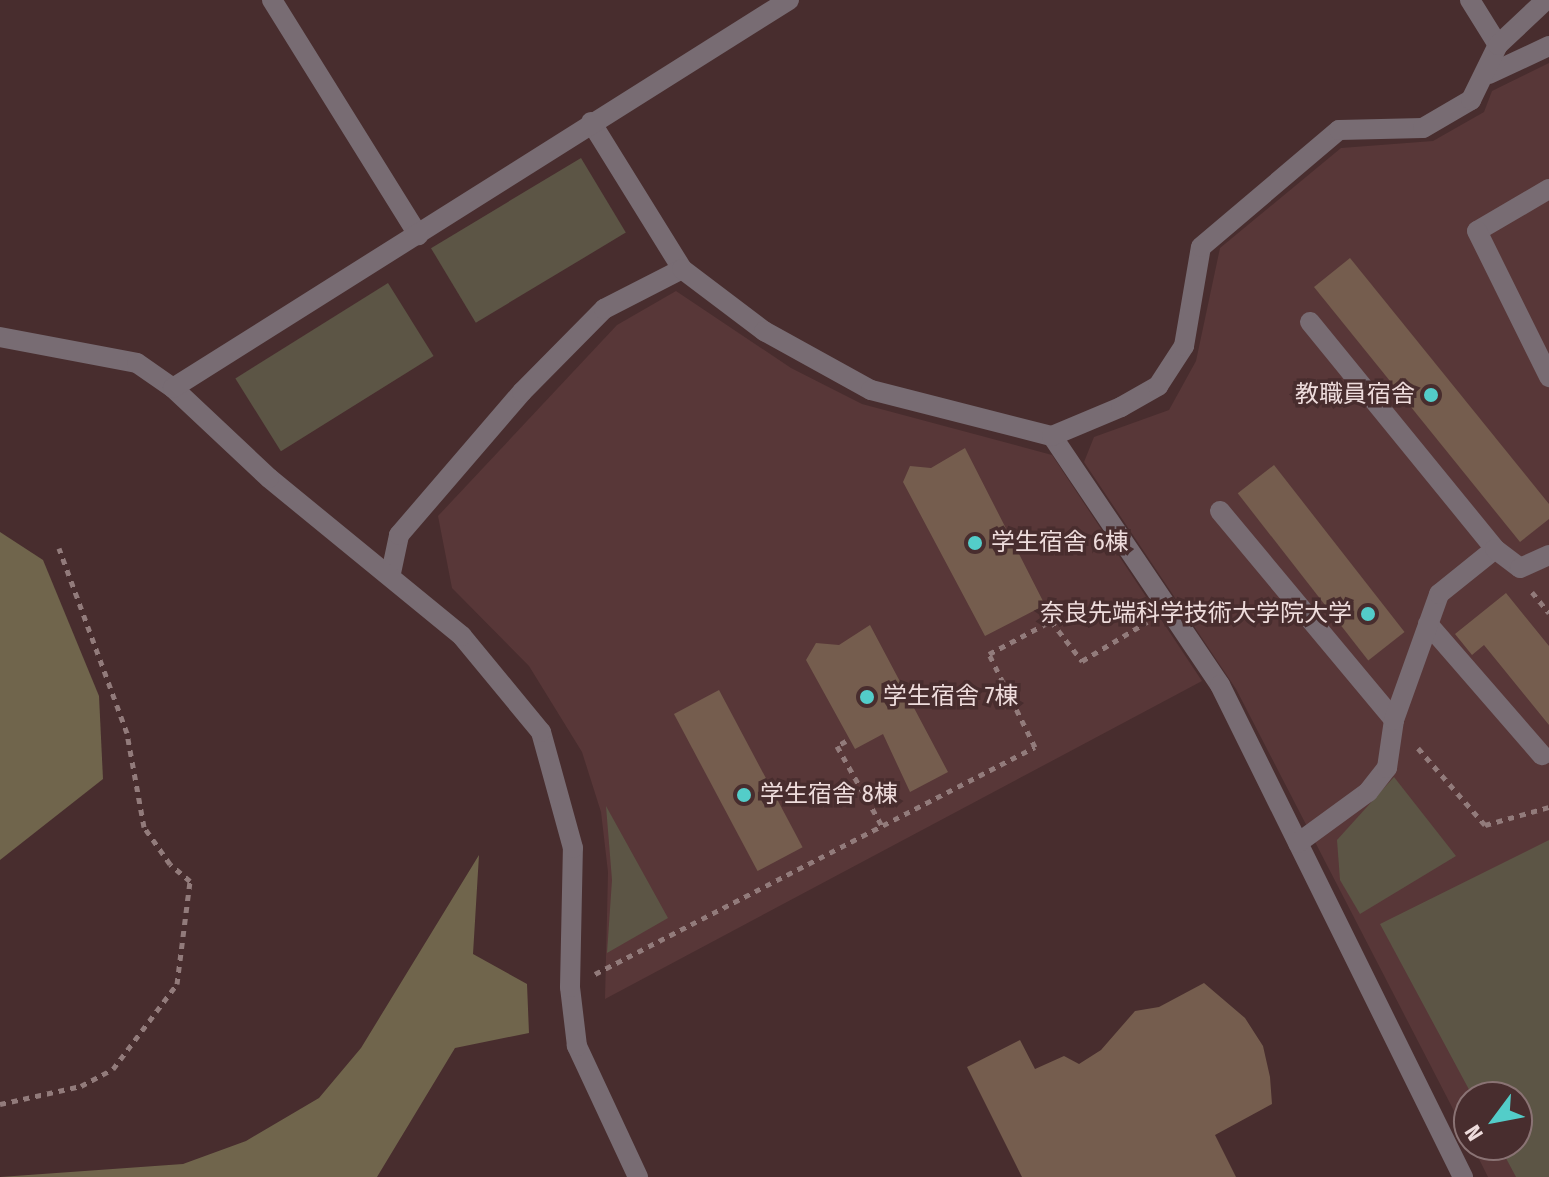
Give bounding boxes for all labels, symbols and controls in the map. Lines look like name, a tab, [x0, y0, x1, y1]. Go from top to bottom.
place label: 教職員宿舎	[1295, 381, 1415, 409]
marker: 教職員宿舎	[1422, 386, 1440, 404]
place label: 学生宿舎 6棟	[991, 529, 1129, 557]
marker: 学生宿舎 6棟	[966, 534, 984, 552]
place label: 奈良先端科学技術大学院大学	[1040, 600, 1352, 628]
marker: 奈良先端科学技術大学院大学	[1359, 605, 1377, 623]
place label: 学生宿舎 7棟	[883, 683, 1018, 711]
marker: 学生宿舎 7棟	[858, 688, 876, 706]
place label: 学生宿舎 8棟	[760, 781, 898, 809]
marker: 学生宿舎 8棟	[735, 786, 753, 804]
north arrow	[1453, 1081, 1533, 1161]
text: N	[1459, 1120, 1489, 1146]

